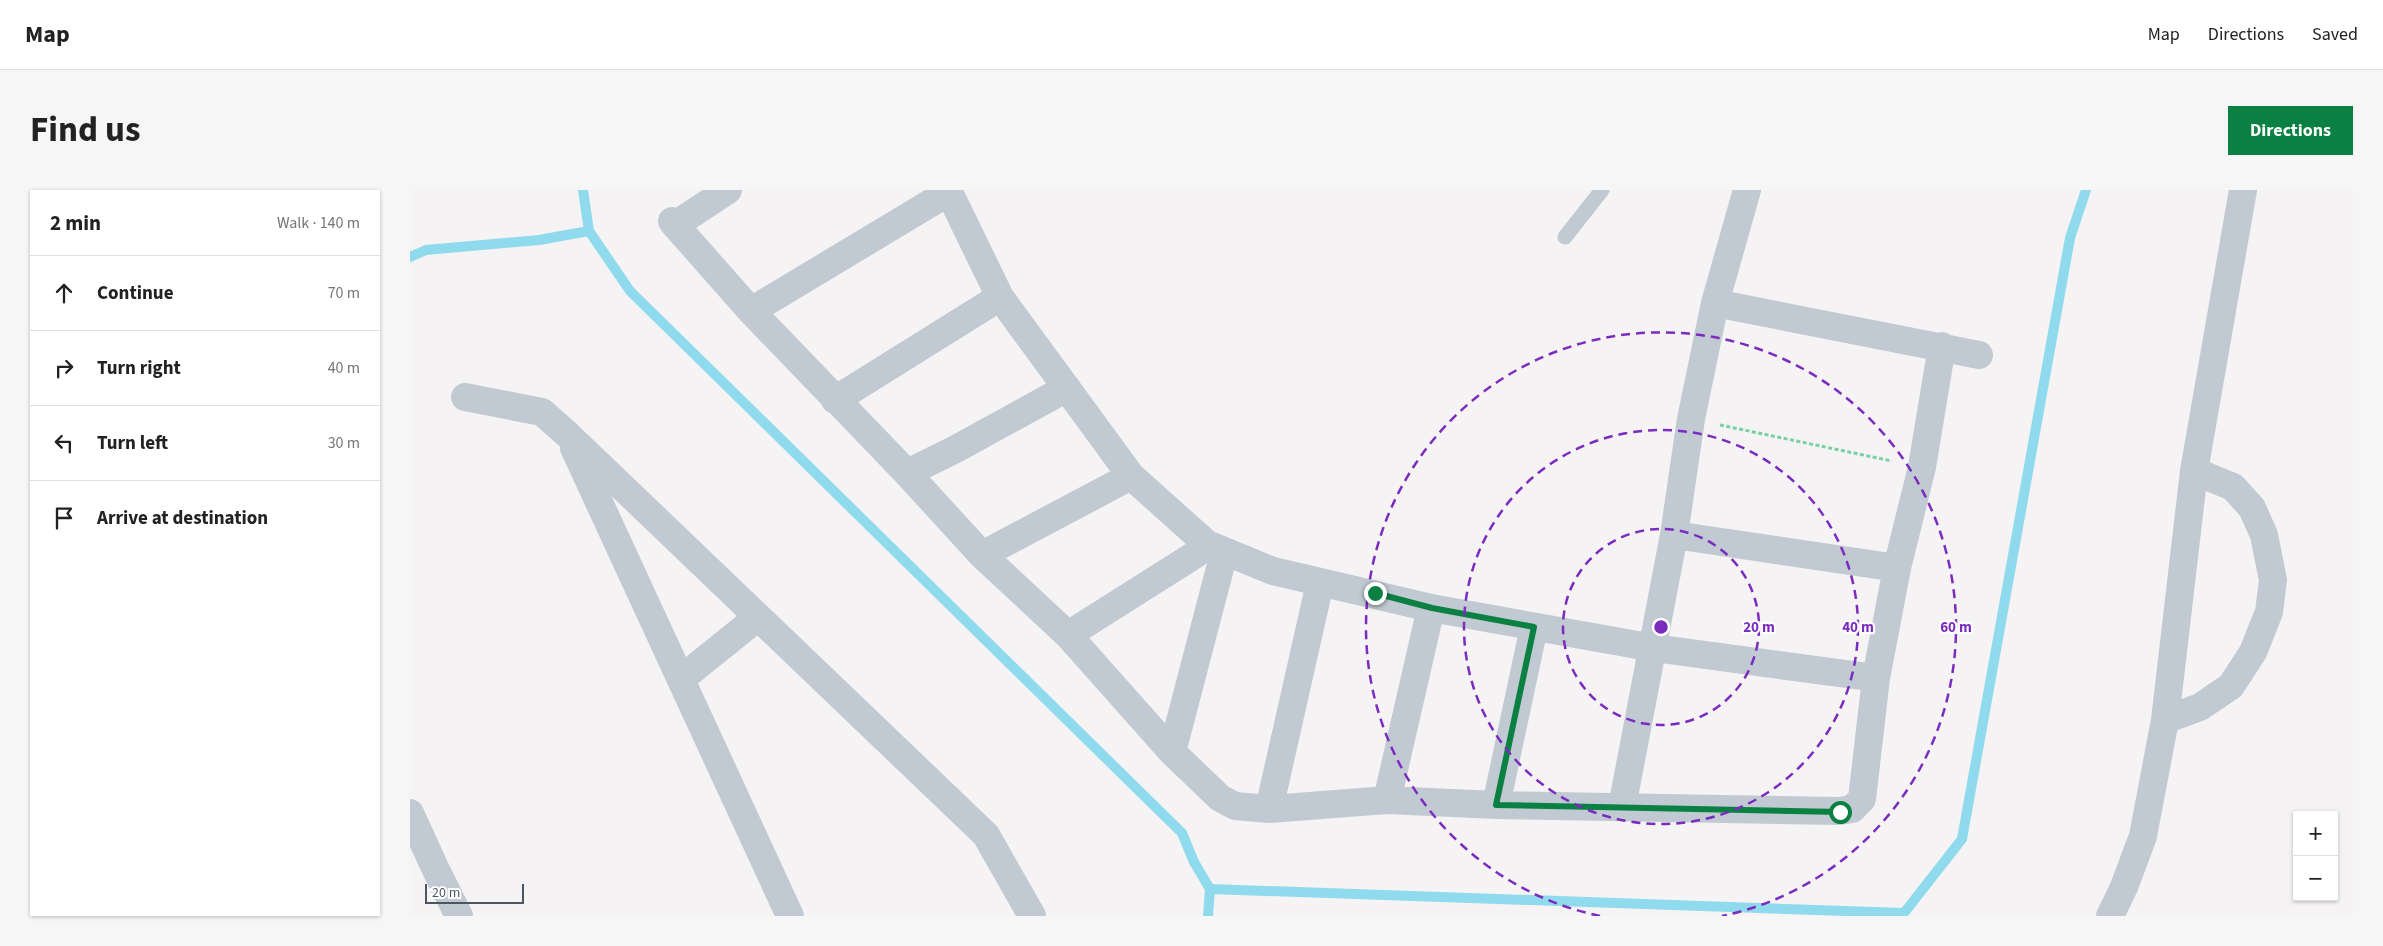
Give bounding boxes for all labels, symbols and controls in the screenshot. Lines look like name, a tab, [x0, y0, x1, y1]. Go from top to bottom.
text: Map	[25, 17, 70, 52]
text: Map	[2148, 22, 2180, 47]
text: Directions	[2208, 22, 2284, 47]
text: Saved	[2312, 22, 2358, 47]
text: Find us	[30, 105, 140, 155]
button: Directions	[2228, 106, 2353, 155]
text: 2 min	[50, 208, 101, 238]
text: Walk · 140 m	[277, 212, 360, 234]
icon: ahead	[50, 279, 78, 307]
text: Continue	[97, 280, 174, 307]
text: 70 m	[328, 282, 360, 304]
icon: right	[50, 354, 78, 382]
text: Turn right	[97, 355, 181, 382]
text: 40 m	[328, 357, 360, 379]
icon: left	[50, 429, 78, 457]
text: Turn left	[97, 430, 168, 457]
text: 30 m	[328, 432, 360, 454]
icon: arrive	[50, 504, 78, 532]
text: Arrive at destination	[97, 505, 268, 532]
route end	[1364, 582, 1387, 605]
text: 20 m	[1743, 617, 1775, 638]
text: 40 m	[1842, 617, 1874, 638]
text: 60 m	[1940, 617, 1972, 638]
centre of rings	[1652, 618, 1670, 636]
route start	[1829, 801, 1852, 824]
map controls	[2293, 811, 2338, 901]
button: +	[2293, 811, 2338, 856]
button: −	[2293, 856, 2338, 901]
scale bar	[425, 881, 524, 904]
text: 20 m	[432, 883, 460, 903]

